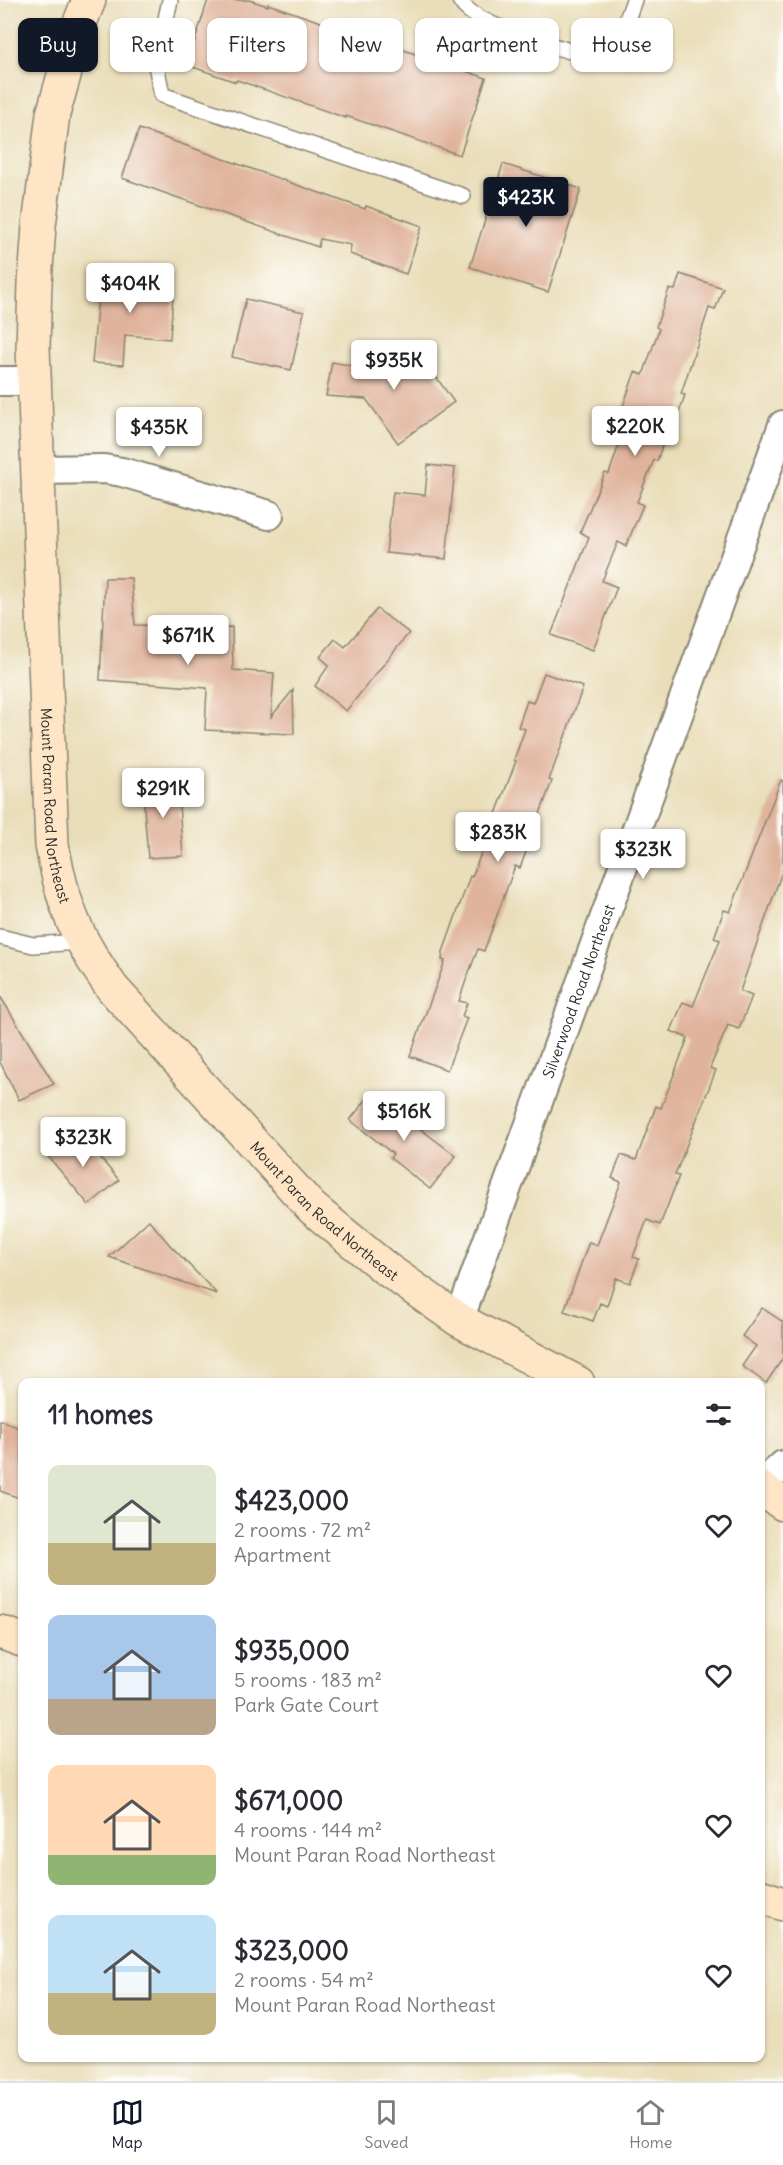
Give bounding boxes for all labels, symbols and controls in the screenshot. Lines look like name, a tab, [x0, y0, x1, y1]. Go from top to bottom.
chip: Buy	[18, 18, 98, 72]
chip: Rent	[110, 18, 195, 72]
chip: Filters	[207, 18, 307, 72]
chip: New	[319, 18, 403, 72]
chip: Apartment	[415, 18, 559, 72]
chip: House	[571, 18, 673, 72]
pin: $423K	[484, 177, 568, 228]
text: $423K	[497, 184, 555, 209]
pin: $404K	[88, 263, 172, 314]
text: $404K	[100, 270, 160, 295]
pin: $935K	[352, 340, 436, 391]
text: $935K	[365, 347, 423, 372]
pin: $220K	[593, 406, 677, 457]
pin: $435K	[117, 407, 201, 458]
text: $220K	[606, 413, 664, 438]
text: $435K	[130, 414, 188, 439]
pin: $671K	[146, 615, 230, 666]
text: $671K	[162, 622, 214, 647]
street label: Mount Paran Road Northeast	[37, 707, 75, 905]
pin: $291K	[121, 768, 205, 819]
text: $291K	[136, 775, 190, 800]
pin: $283K	[456, 812, 540, 863]
text: $283K	[469, 819, 527, 844]
pin: $323K	[601, 829, 685, 880]
text: $323K	[614, 836, 672, 861]
street label: Silverwood Road Northeast	[538, 901, 618, 1080]
pin: $516K	[362, 1091, 446, 1142]
text: $516K	[377, 1098, 431, 1123]
pin: $323K	[41, 1117, 125, 1168]
text: $323K	[54, 1124, 112, 1149]
street label: Mount Paran Road Northeast	[246, 1137, 402, 1284]
text: 11 homes	[48, 1398, 153, 1431]
icon: filters	[702, 1398, 735, 1431]
text: $423,000	[234, 1484, 349, 1517]
icon: home	[96, 1489, 168, 1561]
icon: heart	[702, 1509, 735, 1542]
text: 2 rooms · 72 m²	[234, 1517, 371, 1542]
text: Apartment	[234, 1542, 331, 1567]
text: $935,000	[234, 1634, 350, 1667]
icon: home	[96, 1639, 168, 1711]
icon: heart	[702, 1659, 735, 1692]
text: 5 rooms · 183 m²	[234, 1667, 382, 1692]
text: Park Gate Court	[234, 1692, 379, 1717]
text: $671,000	[234, 1784, 343, 1817]
icon: home	[96, 1789, 168, 1861]
icon: heart	[702, 1809, 735, 1842]
text: 4 rooms · 144 m²	[234, 1817, 382, 1842]
text: Mount Paran Road Northeast	[234, 1842, 496, 1867]
text: $323,000	[234, 1934, 349, 1967]
icon: home	[96, 1939, 168, 2011]
icon: heart	[702, 1959, 735, 1992]
text: 2 rooms · 54 m²	[234, 1967, 374, 1992]
text: Mount Paran Road Northeast	[234, 1992, 496, 2017]
tab: Map	[111, 2096, 144, 2152]
tab: Saved	[365, 2096, 408, 2152]
tab: Home	[629, 2096, 672, 2152]

